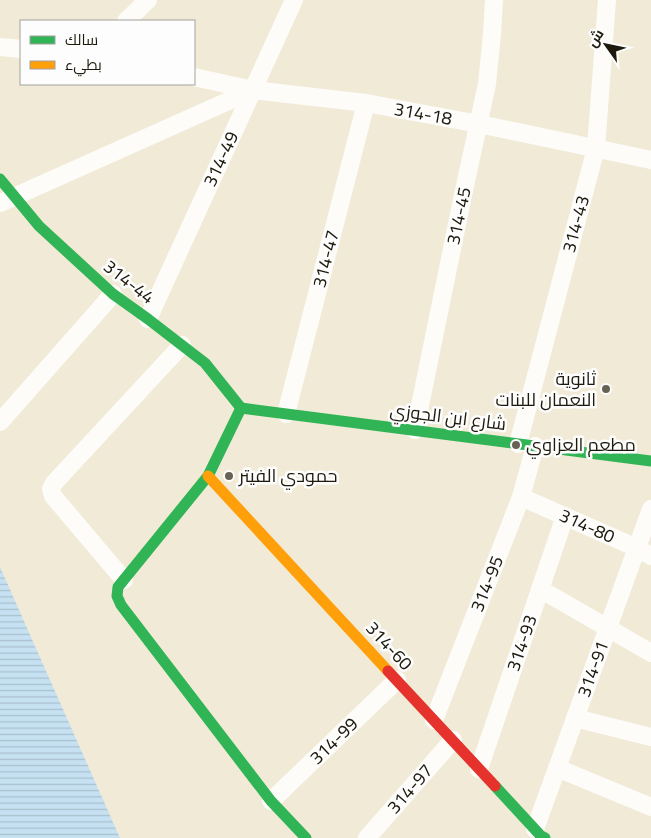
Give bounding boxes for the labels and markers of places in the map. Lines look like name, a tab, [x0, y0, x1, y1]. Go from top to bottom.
place label: ثانوية النعمان للبنات	[495, 362, 596, 416]
marker: ثانوية النعمان للبنات	[600, 383, 612, 395]
place label: مطعم العزاوي	[526, 428, 636, 461]
marker: مطعم العزاوي	[510, 439, 522, 451]
place label: حمودي الفيتر	[238, 459, 338, 492]
marker: حمودي الفيتر	[223, 470, 235, 482]

